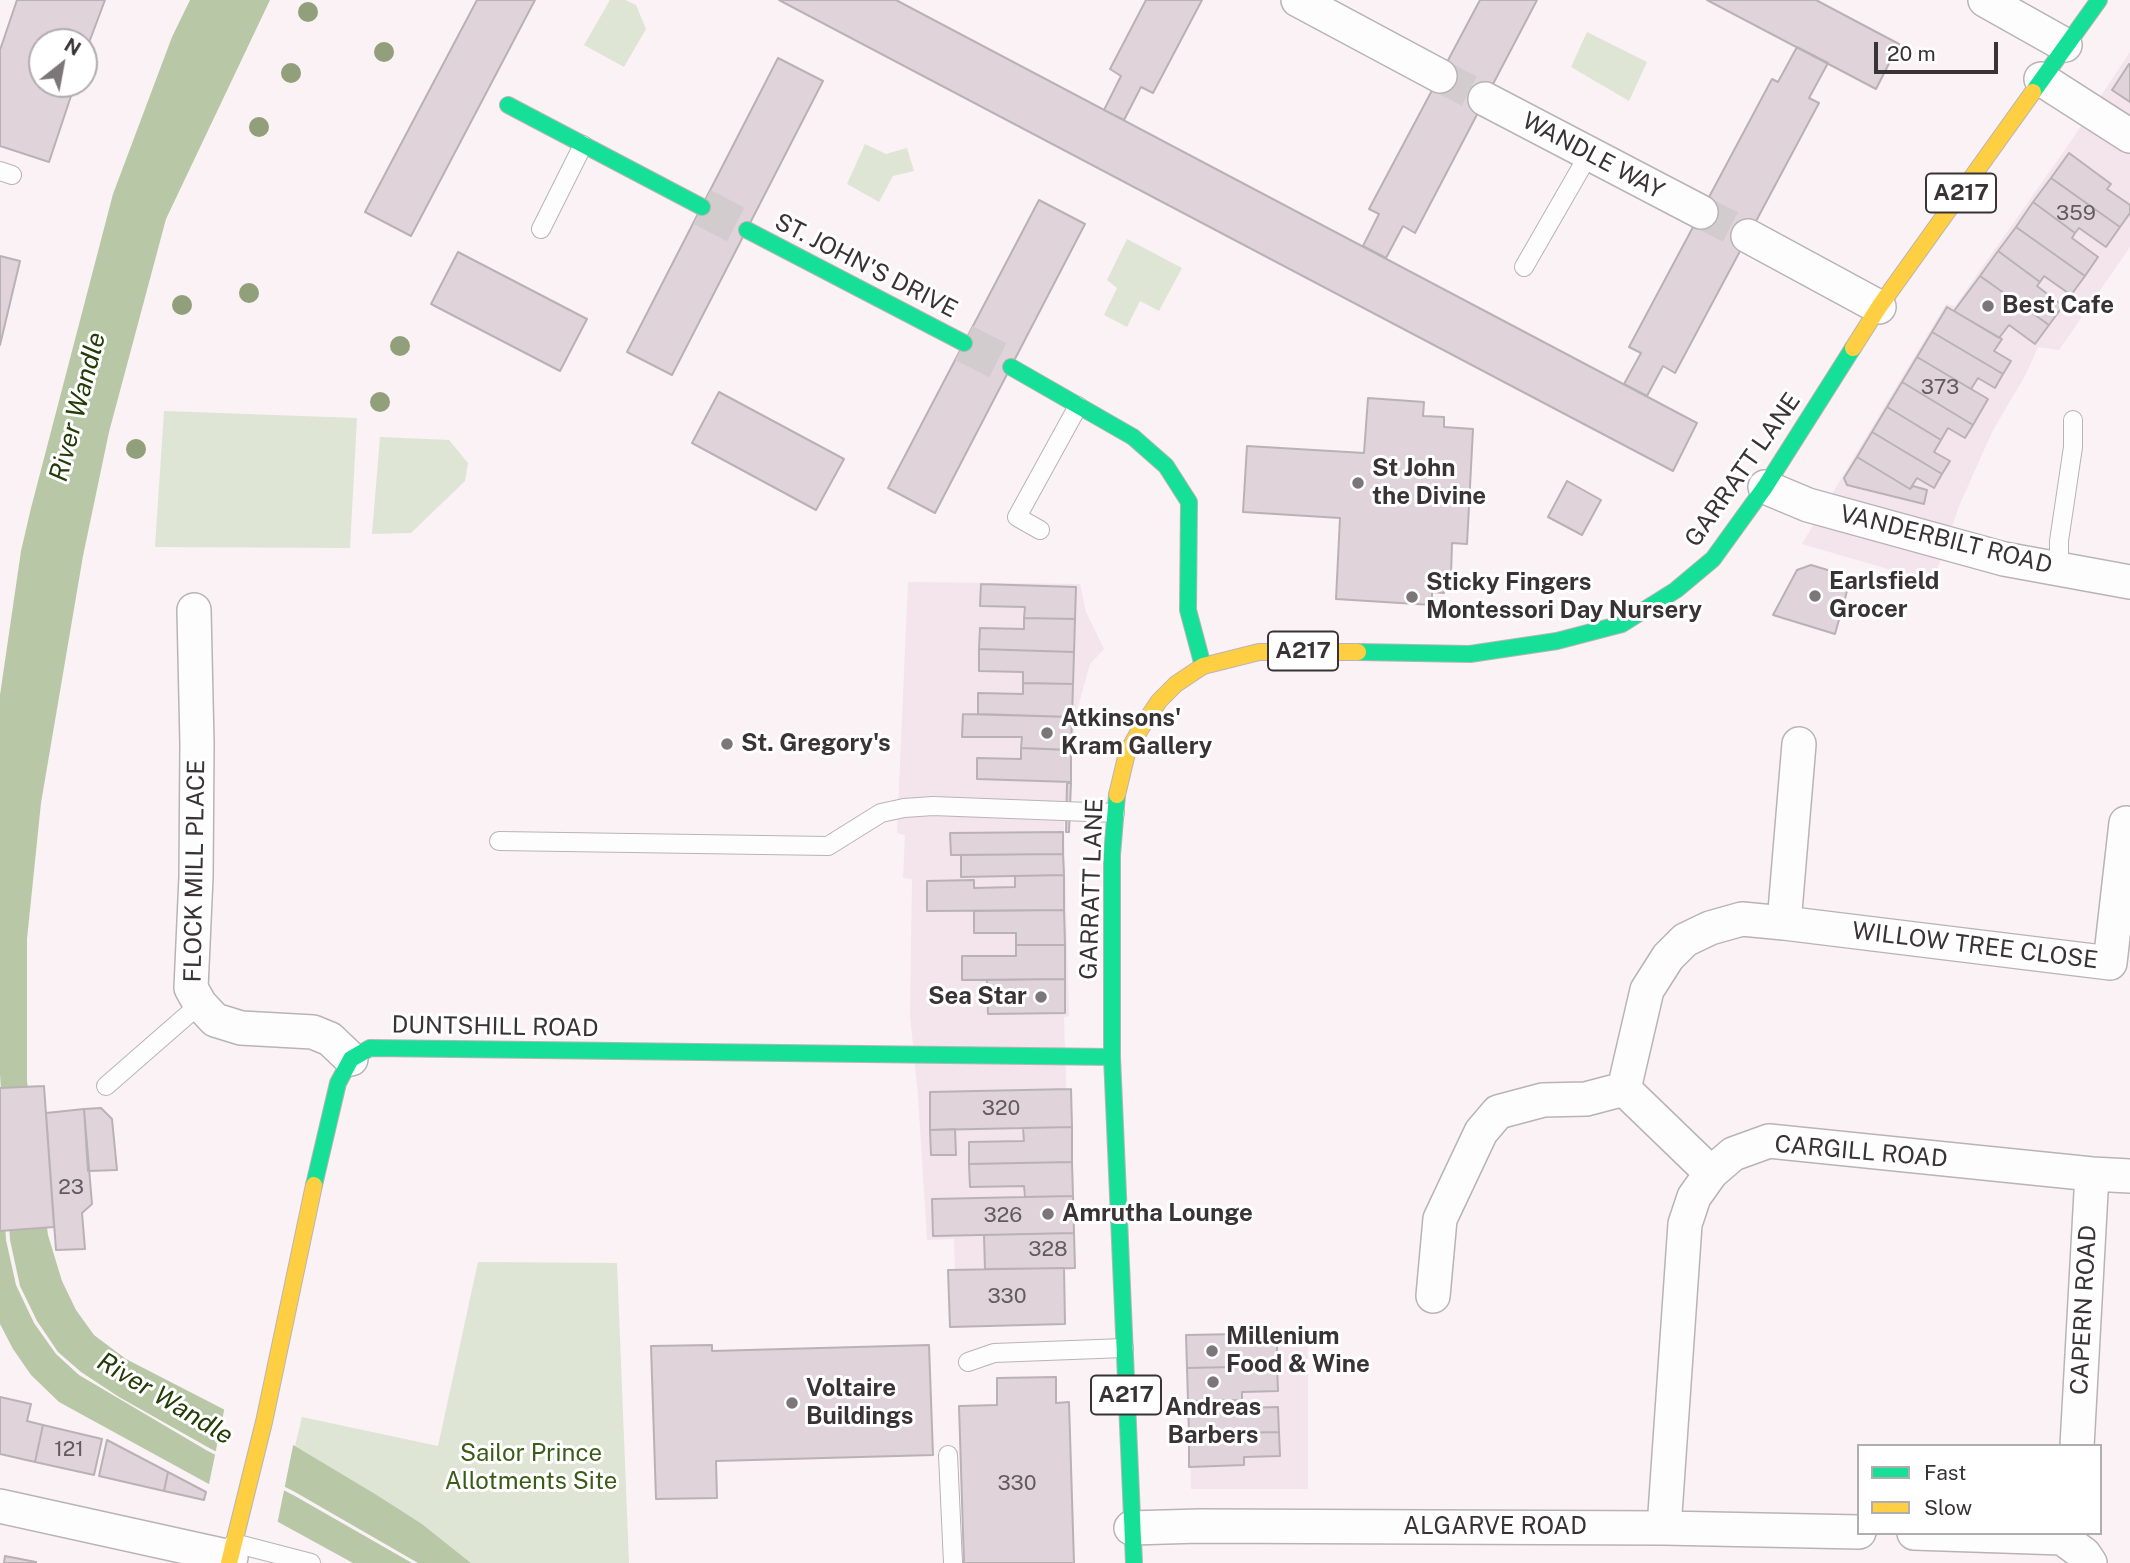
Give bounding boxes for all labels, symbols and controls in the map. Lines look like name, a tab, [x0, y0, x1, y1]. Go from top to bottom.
north arrow	[28, 28, 98, 98]
scale bar	[1878, 28, 2002, 72]
text: N	[61, 33, 85, 60]
text: 20 m	[1887, 41, 1936, 66]
street label: WANDLE WAY	[1517, 107, 1669, 205]
road number: A217	[1926, 174, 1996, 212]
house number: 359	[2056, 201, 2096, 227]
street label: ST. JOHN'S DRIVE	[770, 207, 962, 325]
place label: Best Cafe	[2002, 292, 2114, 320]
marker: Best Cafe	[1980, 298, 1996, 314]
water label: River Wandle	[43, 329, 113, 485]
house number: 373	[1921, 375, 1959, 401]
street label: GARRATT LANE	[1679, 387, 1807, 553]
place label: St John the Divine	[1372, 455, 1486, 511]
marker: St John the Divine	[1350, 475, 1366, 491]
street label: VANDERBILT ROAD	[1837, 500, 2055, 580]
place label: Earlsfield Grocer	[1829, 568, 1939, 624]
place label: Sticky Fingers Montessori Day Nursery	[1426, 569, 1702, 625]
marker: Earlsfield Grocer	[1807, 588, 1823, 604]
marker: Sticky Fingers Montessori Day Nursery	[1404, 589, 1420, 605]
road number: A217	[1268, 632, 1338, 670]
place label: Atkinsons' Kram Gallery	[1061, 705, 1212, 761]
marker: Atkinsons' Kram Gallery	[1039, 725, 1055, 741]
place label: St. Gregory's	[741, 730, 891, 758]
marker: St. Gregory's	[719, 736, 735, 752]
street label: FLOCK MILL PLACE	[179, 759, 211, 983]
street label: GARRATT LANE	[1074, 798, 1110, 980]
street label: WILLOW TREE CLOSE	[1850, 917, 2100, 975]
place label: Sea Star	[928, 983, 1027, 1011]
marker: Sea Star	[1033, 989, 1049, 1005]
street label: DUNTSHILL ROAD	[391, 1011, 599, 1043]
house number: 320	[982, 1096, 1020, 1122]
street label: CARGILL ROAD	[1773, 1130, 1949, 1174]
house number: 23	[58, 1175, 84, 1201]
place label: Amrutha Lounge	[1062, 1200, 1253, 1228]
house number: 326	[984, 1203, 1022, 1229]
marker: Amrutha Lounge	[1040, 1206, 1056, 1222]
street label: CAPERN ROAD	[2065, 1224, 2103, 1396]
house number: 328	[1028, 1237, 1068, 1263]
house number: 330	[987, 1284, 1027, 1310]
place label: Millenium Food & Wine	[1226, 1323, 1370, 1379]
marker: Millenium Food & Wine	[1204, 1343, 1220, 1359]
water label: River Wandle	[91, 1346, 239, 1452]
marker: Andreas Barbers	[1205, 1374, 1221, 1390]
place label: Voltaire Buildings	[806, 1375, 913, 1431]
road number: A217	[1091, 1376, 1161, 1414]
place label: Andreas Barbers	[1165, 1394, 1261, 1450]
marker: Voltaire Buildings	[784, 1395, 800, 1411]
house number: 121	[54, 1437, 84, 1463]
park label: Sailor Prince Allotments Site	[445, 1440, 617, 1496]
legend	[1857, 1444, 2102, 1535]
text: Fast	[1924, 1460, 1966, 1485]
house number: 330	[997, 1471, 1037, 1497]
text: Slow	[1924, 1495, 1972, 1520]
street label: ALGARVE ROAD	[1403, 1513, 1587, 1541]

